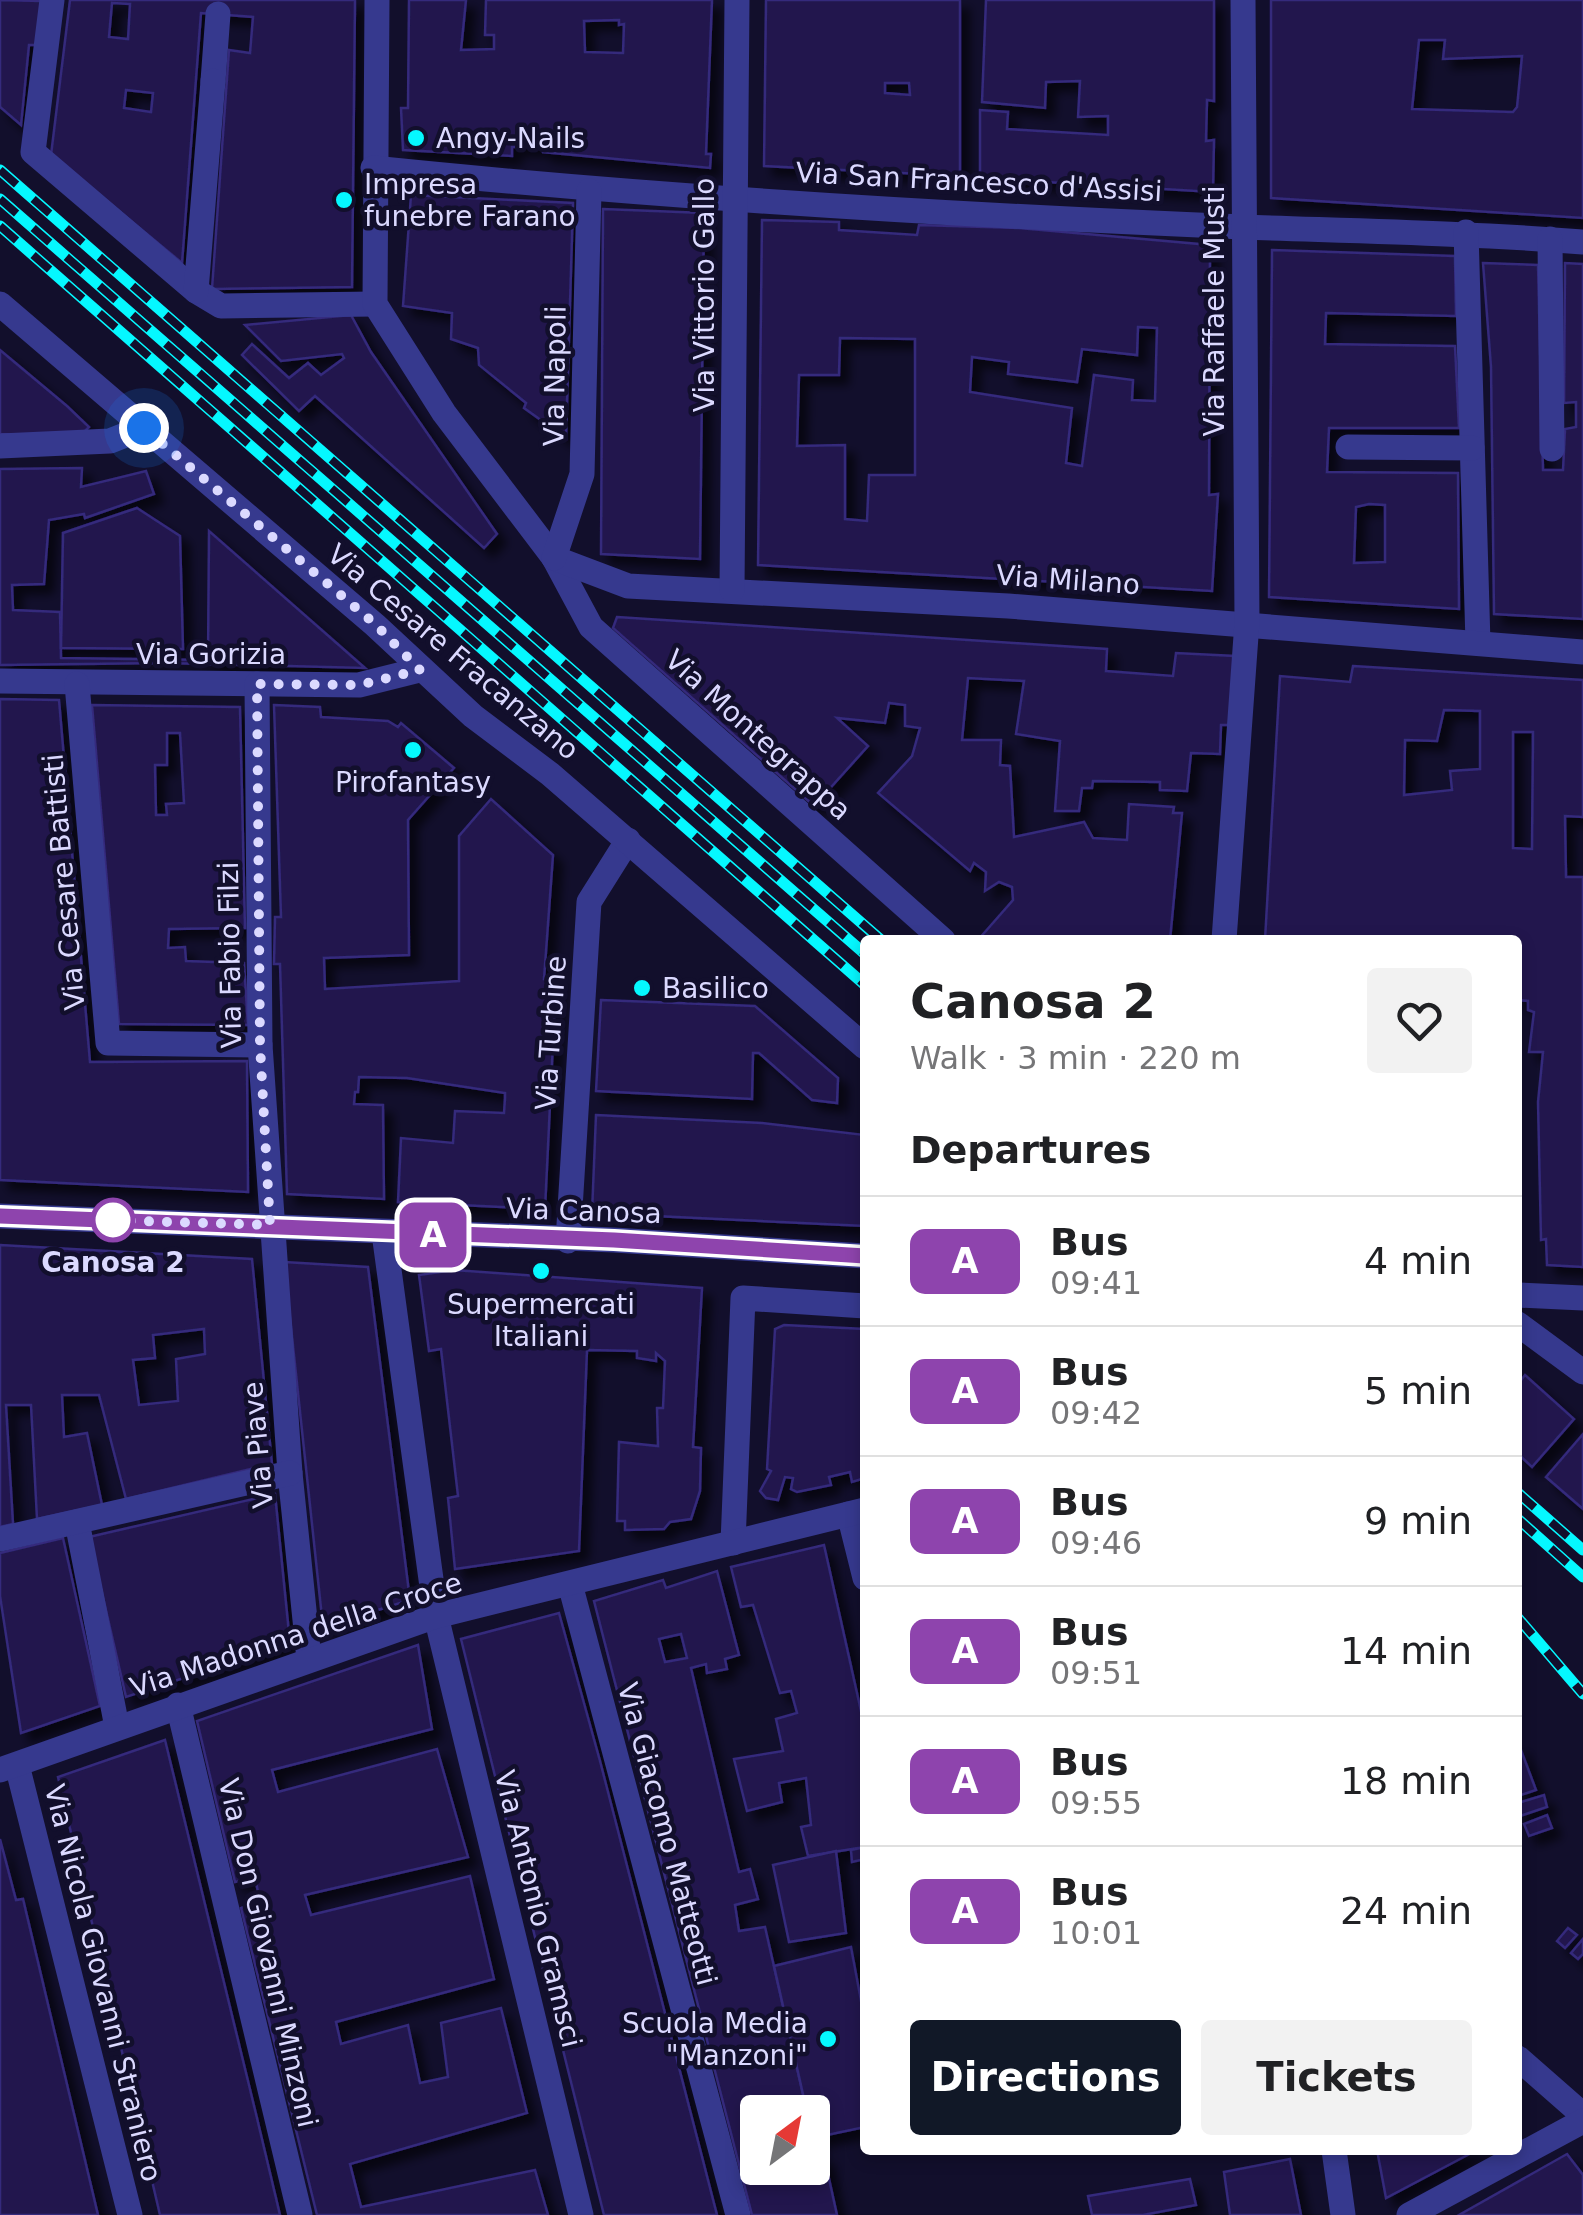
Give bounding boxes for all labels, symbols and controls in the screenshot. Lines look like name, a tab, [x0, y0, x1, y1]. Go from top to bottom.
place label: Angy-Nails	[436, 122, 585, 155]
marker: Angy-Nails	[405, 127, 427, 149]
street label: Via San Francesco d'Assisi	[795, 156, 1163, 208]
place label: Impresa funebre Farano	[364, 168, 576, 233]
street label: Via Vittorio Gallo	[688, 178, 721, 412]
street label: Via Raffaele Musti	[1198, 185, 1231, 437]
marker: Impresa funebre Farano	[333, 189, 355, 211]
street label: Via Napoli	[537, 305, 573, 447]
your location	[119, 403, 169, 453]
street label: Via Cesare Fracanzano	[321, 537, 585, 767]
street label: Via Milano	[995, 559, 1141, 601]
street label: Via Gorizia	[136, 638, 286, 671]
street label: Via Montegrappa	[658, 643, 858, 827]
marker: Pirofantasy	[402, 739, 424, 761]
street label: Via Cesare Battisti	[36, 752, 92, 1012]
place label: Pirofantasy	[335, 766, 491, 799]
street label: Via Fabio Filzi	[212, 861, 248, 1049]
street label: Via Turbine	[529, 955, 573, 1111]
button: heart	[1367, 968, 1472, 1073]
place label: Basilico	[662, 972, 769, 1005]
text: Canosa 2	[910, 973, 1156, 1029]
marker: Basilico	[631, 977, 653, 999]
text: Walk · 3 min · 220 m	[910, 1039, 1241, 1077]
text: Departures	[910, 1128, 1151, 1172]
street label: Via Canosa	[506, 1192, 662, 1230]
marker: Canosa 2	[92, 1199, 134, 1241]
line badge: A	[400, 1202, 466, 1268]
text: A	[419, 1215, 447, 1255]
text: Bus	[1050, 1220, 1129, 1264]
text: 4 min	[1364, 1239, 1472, 1283]
text: A	[951, 1241, 979, 1281]
place label: Canosa 2	[41, 1246, 185, 1279]
marker: Supermercati Italiani	[530, 1260, 552, 1282]
text: 09:41	[1050, 1264, 1142, 1302]
place label: Supermercati Italiani	[447, 1288, 635, 1353]
text: Bus	[1050, 1350, 1129, 1394]
text: 5 min	[1364, 1369, 1472, 1413]
text: A	[951, 1371, 979, 1411]
street label: Via Piave	[236, 1380, 280, 1510]
text: 09:42	[1050, 1394, 1142, 1432]
text: Bus	[1050, 1480, 1129, 1524]
text: 9 min	[1364, 1499, 1472, 1543]
text: A	[951, 1501, 979, 1541]
text: 09:46	[1050, 1524, 1142, 1562]
street label: Via Madonna della Croce	[126, 1566, 466, 1704]
text: Bus	[1050, 1610, 1129, 1654]
text: 14 min	[1340, 1629, 1472, 1673]
text: A	[951, 1631, 979, 1671]
text: 09:51	[1050, 1654, 1142, 1692]
street label: Via Giacomo Matteotti	[611, 1679, 723, 1989]
text: Bus	[1050, 1740, 1129, 1784]
text: 18 min	[1340, 1759, 1472, 1803]
text: A	[951, 1761, 979, 1801]
street label: Via Antonio Gramsci	[488, 1767, 588, 2051]
street label: Via Don Giovanni Minzoni	[212, 1775, 324, 2131]
street label: Via Nicola Giovanni Straniero	[38, 1781, 168, 2185]
text: 09:55	[1050, 1784, 1142, 1822]
text: Bus	[1050, 1870, 1129, 1914]
text: 24 min	[1340, 1889, 1472, 1933]
text: A	[951, 1891, 979, 1931]
text: 10:01	[1050, 1914, 1142, 1952]
place label: Scuola Media "Manzoni"	[622, 2007, 808, 2072]
button: Directions	[910, 2020, 1181, 2135]
button: Tickets	[1201, 2020, 1472, 2135]
marker: Scuola Media "Manzoni"	[817, 2028, 839, 2050]
north arrow	[740, 2095, 830, 2185]
map controls	[740, 2095, 830, 2185]

